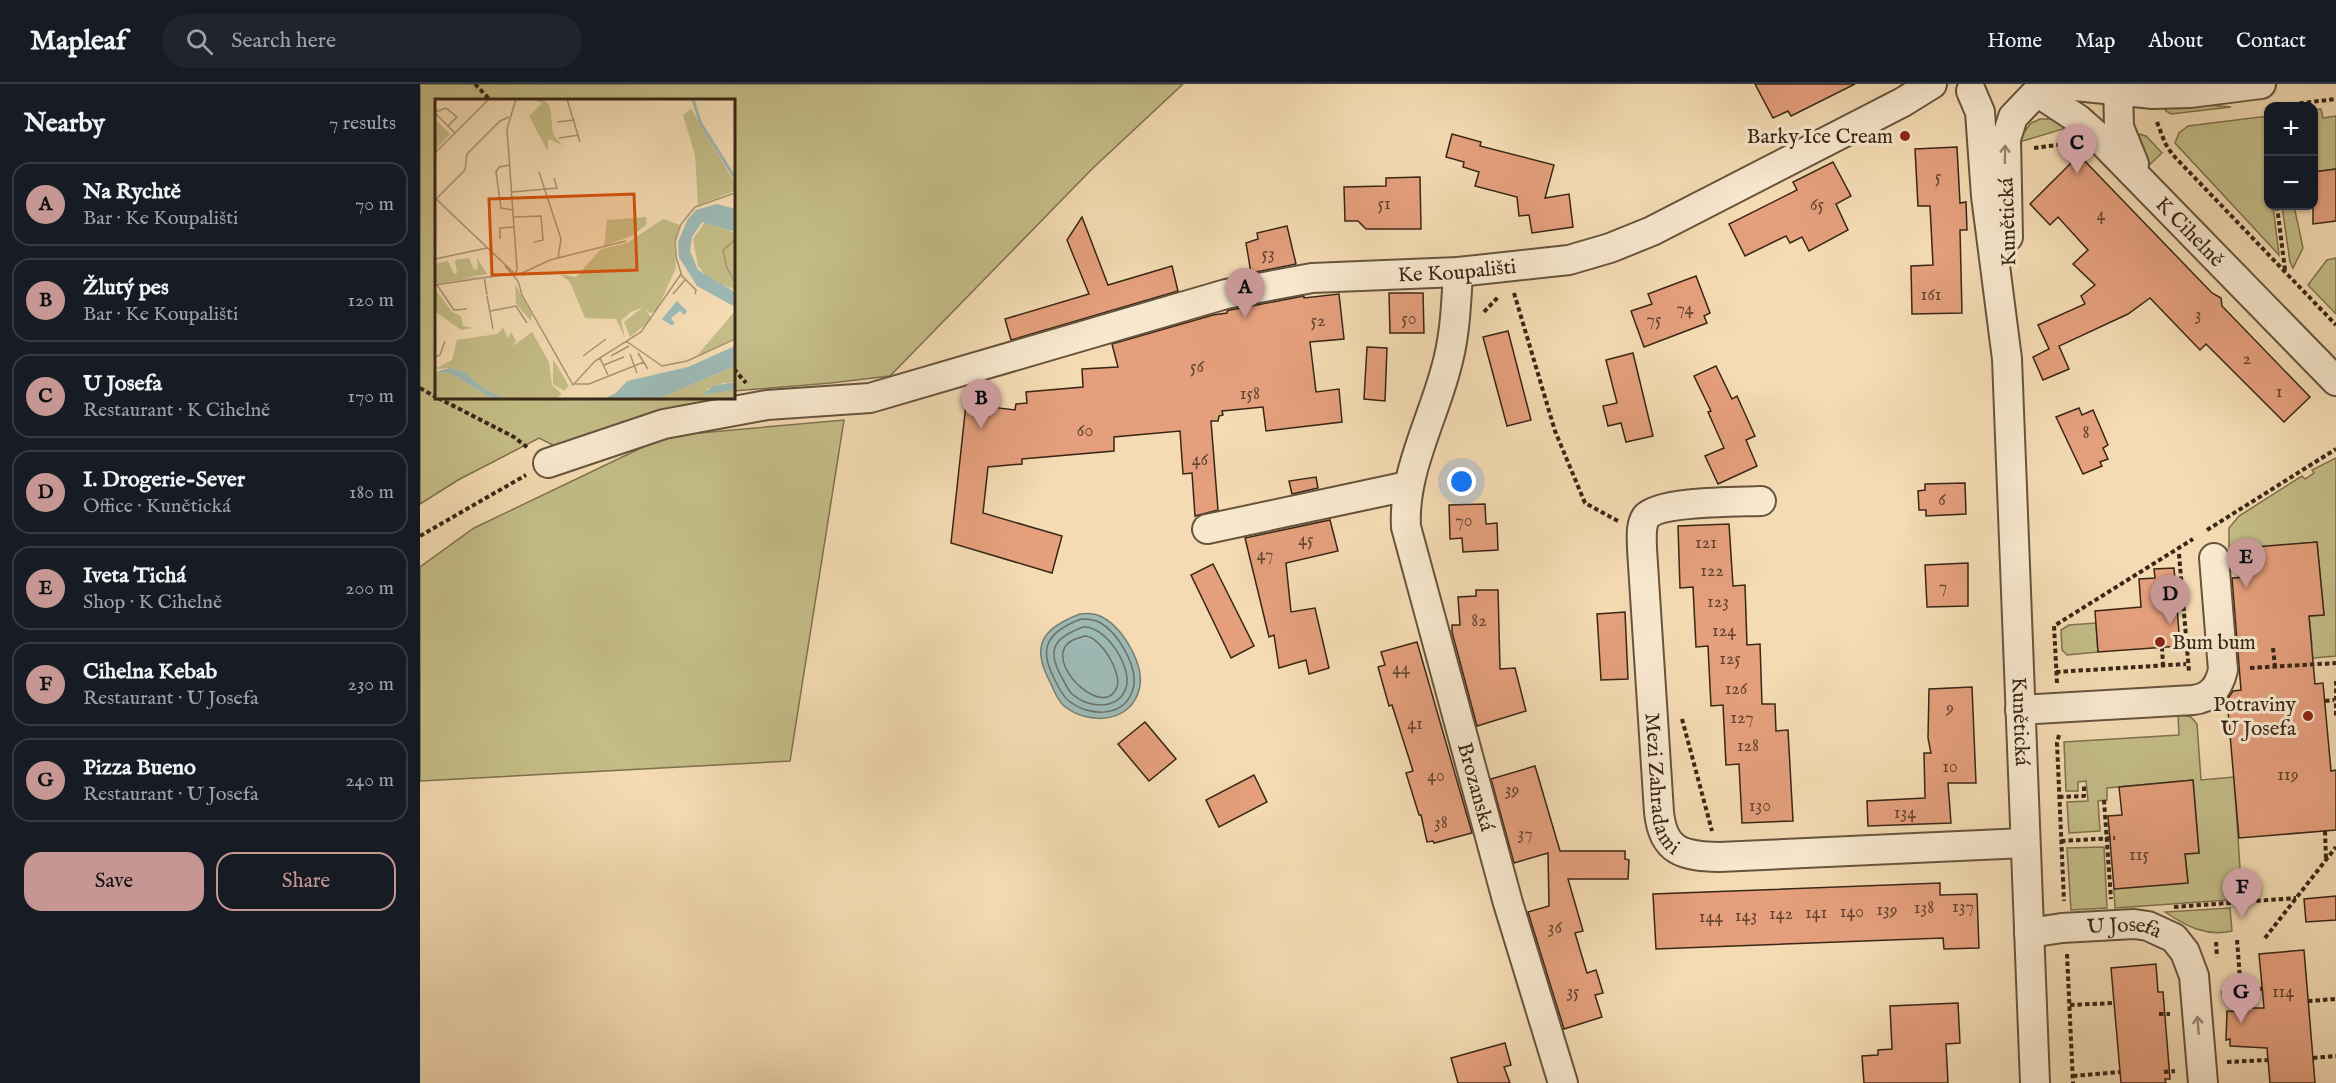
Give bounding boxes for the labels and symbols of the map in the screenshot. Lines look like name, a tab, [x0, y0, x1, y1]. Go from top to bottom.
inset map	[435, 99, 735, 399]
place label: Barky Ice Cream	[1747, 124, 1893, 151]
pin: C	[2058, 124, 2096, 174]
marker: Barky Ice Cream	[1898, 129, 1912, 143]
one-way arrow	[1999, 144, 2011, 164]
house number: 5	[1935, 166, 1942, 189]
street label: Kunětická	[1993, 176, 2024, 267]
street label: K Cihelně	[2149, 192, 2230, 274]
house number: 51	[1377, 193, 1391, 216]
house number: 65	[1810, 194, 1825, 217]
house number: 4	[2097, 204, 2106, 227]
house number: 53	[1261, 243, 1275, 266]
street label: Ke Koupališti	[1397, 254, 1518, 289]
pin: A	[1226, 268, 1264, 318]
house number: 161	[1921, 284, 1941, 307]
house number: 74	[1676, 298, 1694, 321]
house number: 3	[2195, 304, 2201, 327]
house number: 50	[1401, 308, 1417, 331]
house number: 75	[1647, 309, 1662, 332]
house number: 52	[1311, 310, 1325, 333]
house number: 2	[2243, 348, 2251, 371]
house number: 56	[1190, 356, 1204, 379]
pin: B	[962, 380, 1000, 429]
house number: 1	[2276, 381, 2282, 404]
house number: 158	[1240, 383, 1260, 406]
house number: 60	[1077, 420, 1093, 443]
house number: 8	[2082, 422, 2090, 445]
house number: 46	[1192, 449, 1209, 472]
your location	[1447, 467, 1476, 496]
house number: 6	[1938, 489, 1946, 512]
house number: 70	[1455, 510, 1473, 533]
house number: 45	[1298, 529, 1314, 552]
house number: 121	[1695, 532, 1717, 555]
pin: E	[2226, 538, 2266, 588]
house number: 47	[1257, 544, 1273, 567]
house number: 122	[1700, 560, 1724, 583]
house number: 7	[1939, 576, 1947, 599]
pin: D	[2150, 576, 2190, 625]
house number: 123	[1707, 591, 1729, 614]
house number: 82	[1471, 610, 1487, 633]
house number: 124	[1712, 620, 1736, 643]
place label: Bum bum	[2172, 630, 2256, 657]
marker: Bum bum	[2153, 635, 2167, 649]
house number: 125	[1719, 648, 1741, 671]
house number: 44	[1392, 658, 1410, 681]
street label: Kunětická	[2004, 676, 2035, 767]
house number: 126	[1725, 678, 1748, 701]
place label: Potraviny U Josefa	[2213, 692, 2297, 743]
house number: 9	[1945, 697, 1954, 720]
house number: 127	[1730, 707, 1754, 730]
marker: Potraviny U Josefa	[2301, 709, 2315, 723]
street label: Mezi Zahradami	[1638, 712, 1685, 862]
house number: 41	[1407, 713, 1423, 736]
house number: 128	[1737, 735, 1759, 758]
street label: Brozanská	[1450, 740, 1500, 835]
house number: 10	[1942, 756, 1958, 779]
house number: 119	[2277, 764, 2299, 787]
house number: 40	[1427, 765, 1445, 788]
house number: 39	[1505, 779, 1519, 802]
house number: 130	[1749, 795, 1771, 818]
house number: 134	[1894, 802, 1916, 825]
house number: 38	[1434, 812, 1448, 835]
house number: 37	[1517, 823, 1533, 846]
house number: 115	[2129, 844, 2149, 867]
pin: F	[2222, 868, 2262, 918]
house number: 137	[1952, 896, 1974, 919]
house number: 138	[1914, 897, 1934, 920]
house number: 139	[1876, 899, 1898, 922]
house number: 140	[1840, 901, 1864, 924]
house number: 141	[1805, 902, 1827, 925]
house number: 142	[1769, 903, 1793, 926]
house number: 143	[1735, 905, 1757, 928]
house number: 144	[1699, 906, 1723, 929]
street label: U Josefa	[2086, 912, 2167, 946]
house number: 36	[1548, 917, 1563, 940]
pin: G	[2222, 974, 2260, 1023]
house number: 35	[1566, 981, 1580, 1004]
house number: 114	[2272, 981, 2294, 1004]
one-way arrow	[2192, 1015, 2203, 1035]

